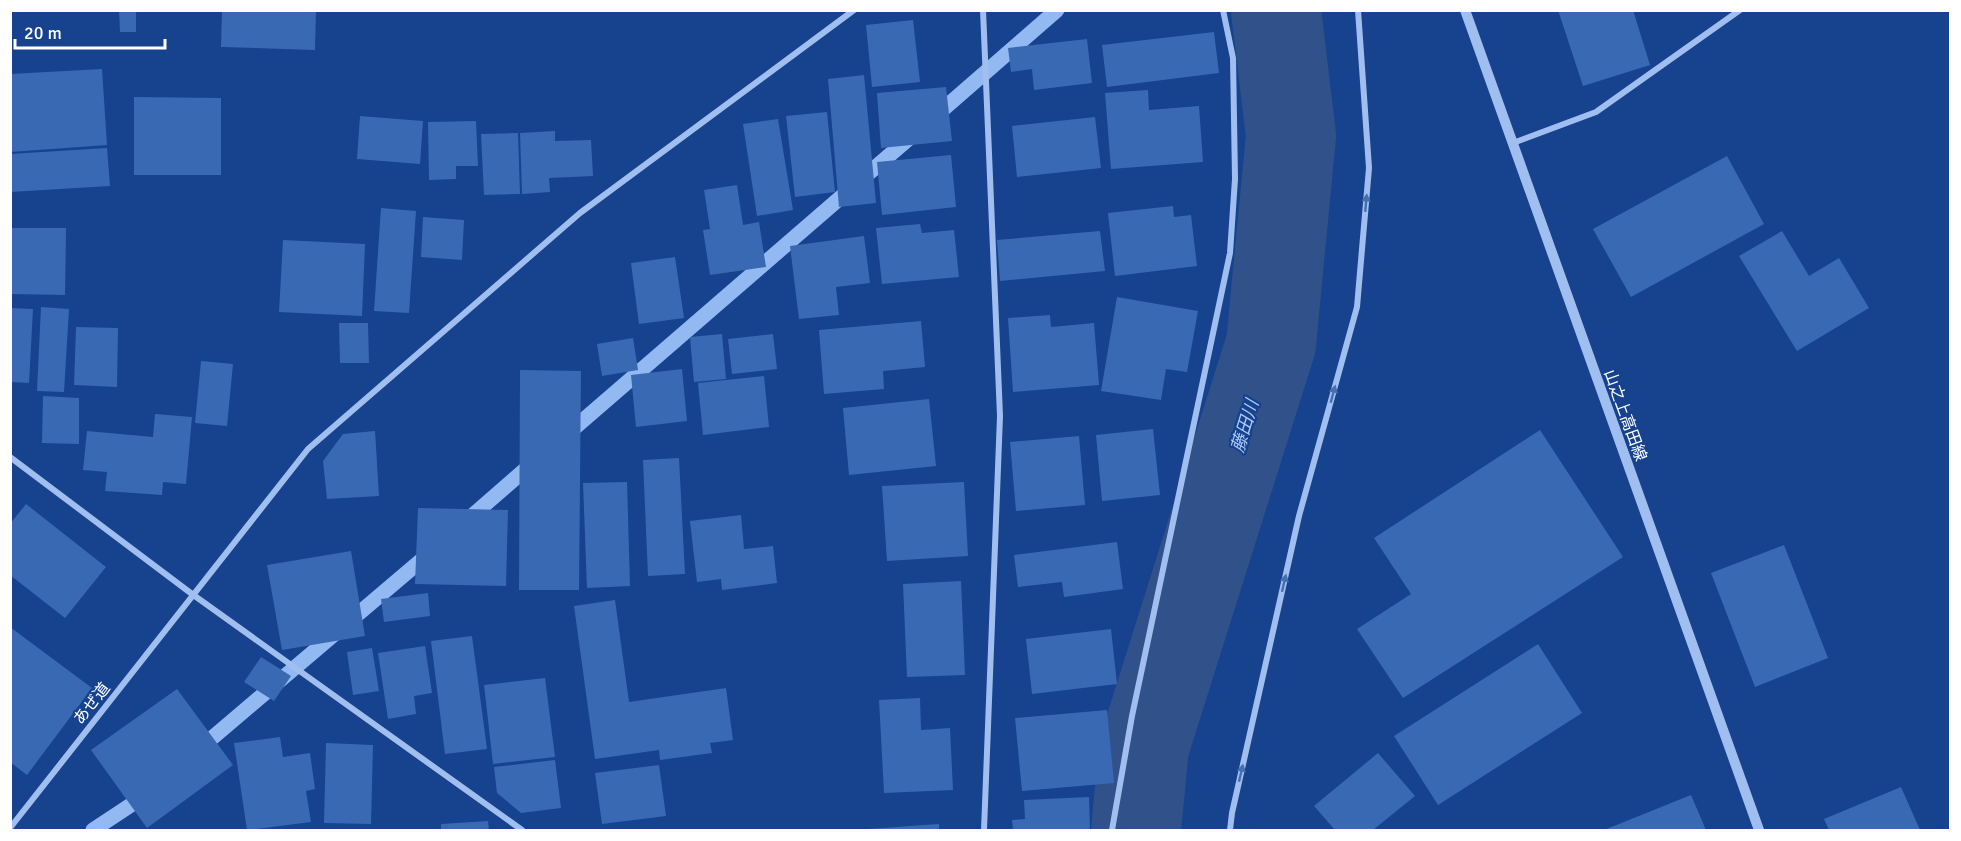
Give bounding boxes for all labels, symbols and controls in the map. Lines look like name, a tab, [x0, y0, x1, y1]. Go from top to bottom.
scale bar	[15, 12, 165, 50]
text: 20 m	[24, 22, 62, 44]
one-way arrow	[1361, 193, 1370, 212]
street label: 山之上高田線	[1599, 367, 1651, 464]
one-way arrow	[1328, 385, 1338, 403]
water label: 藤田川	[1227, 395, 1264, 455]
one-way arrow	[1280, 573, 1289, 592]
street label: あぜ道	[69, 679, 114, 729]
one-way arrow	[1237, 764, 1247, 782]

